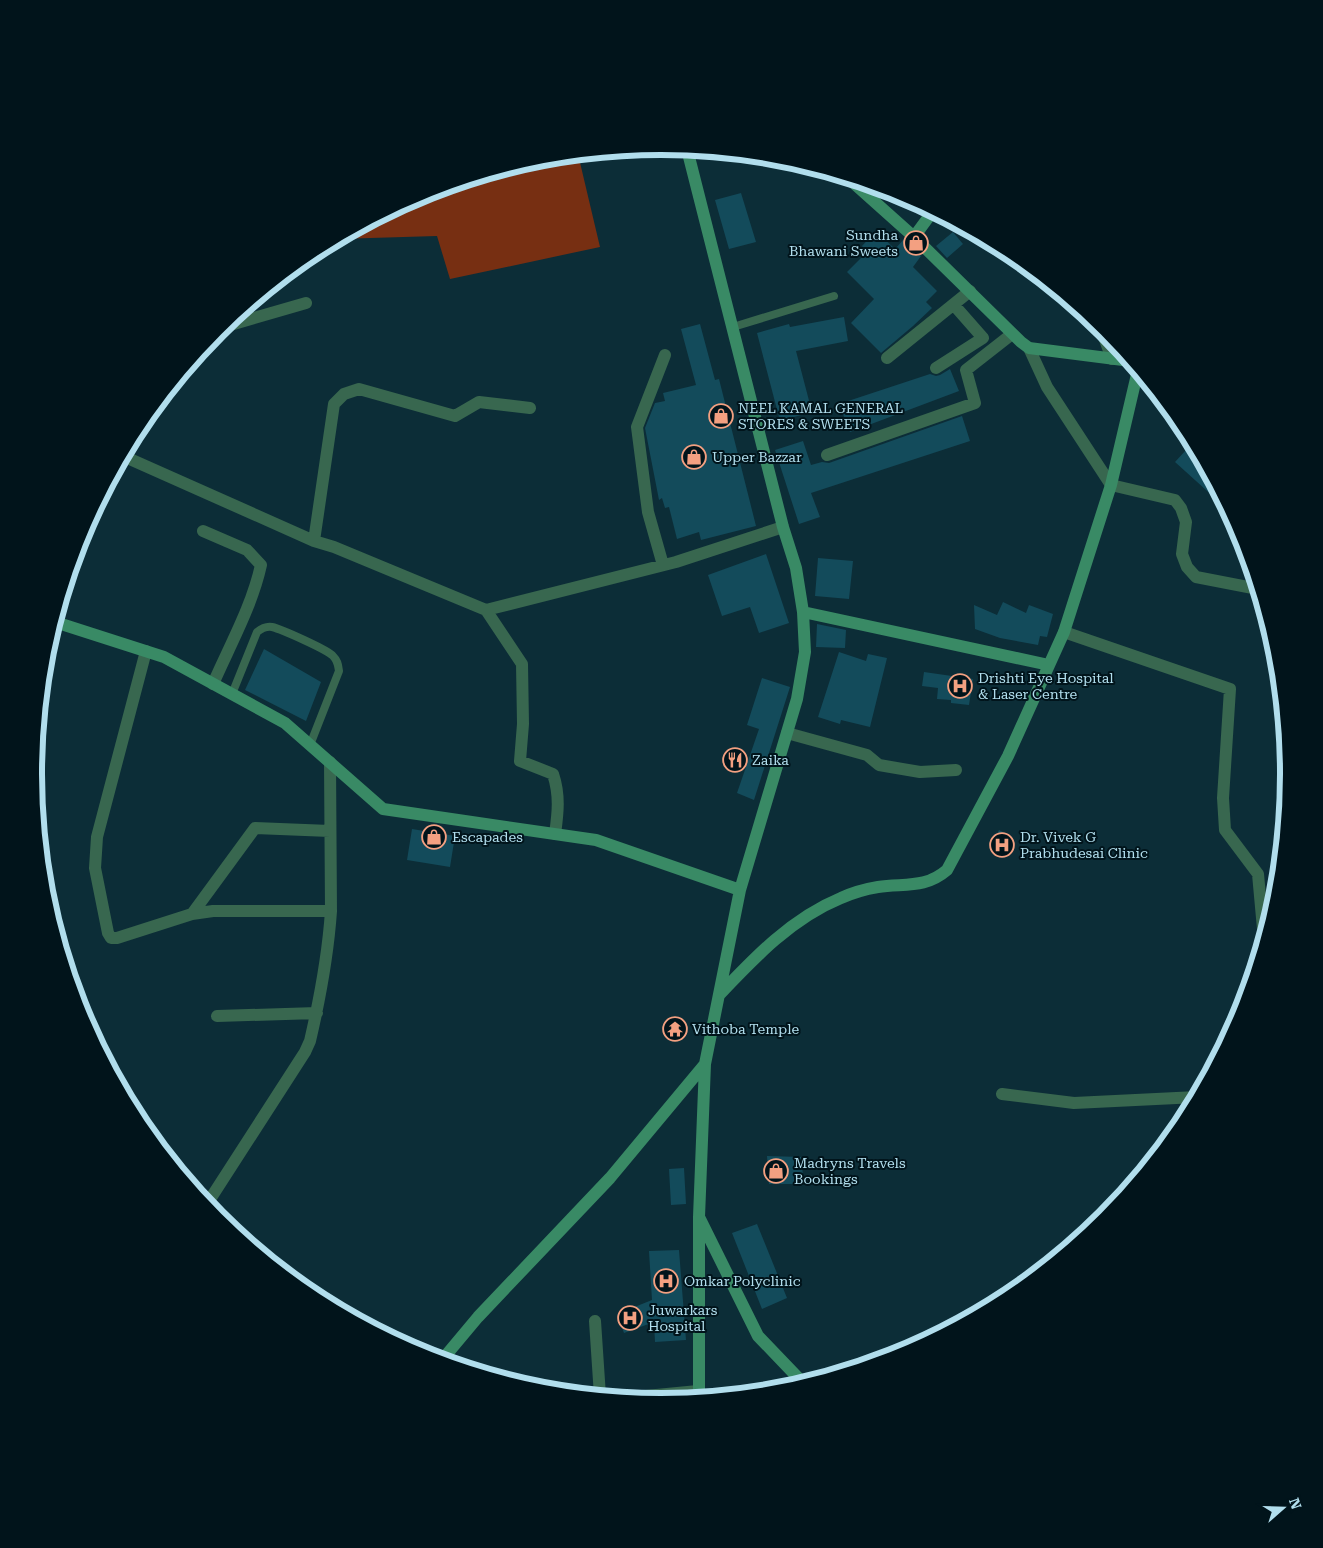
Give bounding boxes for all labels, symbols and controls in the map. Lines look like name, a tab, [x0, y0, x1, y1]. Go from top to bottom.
place label: Sundha Bhawani Sweets	[789, 227, 898, 259]
shop icon: Sundha Bhawani Sweets	[903, 230, 929, 256]
place label: NEEL KAMAL GENERAL STORES & SWEETS	[738, 400, 904, 432]
shop icon: NEEL KAMAL GENERAL STORES & SWEETS	[708, 403, 734, 429]
shop icon: Upper Bazzar	[681, 444, 707, 470]
place label: Upper Bazzar	[712, 449, 802, 465]
place label: Drishti Eye Hospital & Laser Centre	[978, 670, 1114, 702]
hospital icon: Drishti Eye Hospital & Laser Centre	[947, 673, 973, 699]
restaurant icon: Zaika	[722, 747, 748, 773]
place label: Zaika	[752, 752, 789, 768]
shop icon: Escapades	[421, 824, 447, 850]
place label: Escapades	[452, 829, 523, 845]
place label: Dr. Vivek G Prabhudesai Clinic	[1020, 829, 1148, 861]
hospital icon: Dr. Vivek G Prabhudesai Clinic	[989, 832, 1015, 858]
temple icon: Vithoba Temple	[662, 1016, 688, 1042]
place label: Vithoba Temple	[692, 1021, 800, 1037]
place label: Madryns Travels Bookings	[794, 1155, 906, 1187]
shop icon: Madryns Travels Bookings	[763, 1158, 789, 1184]
hospital icon: Omkar Polyclinic	[653, 1268, 679, 1294]
place label: Omkar Polyclinic	[684, 1273, 801, 1289]
place label: Juwarkars Hospital	[648, 1302, 718, 1334]
hospital icon: Juwarkars Hospital	[617, 1305, 643, 1331]
north arrow	[1258, 1483, 1308, 1533]
text: N	[1286, 1496, 1305, 1512]

